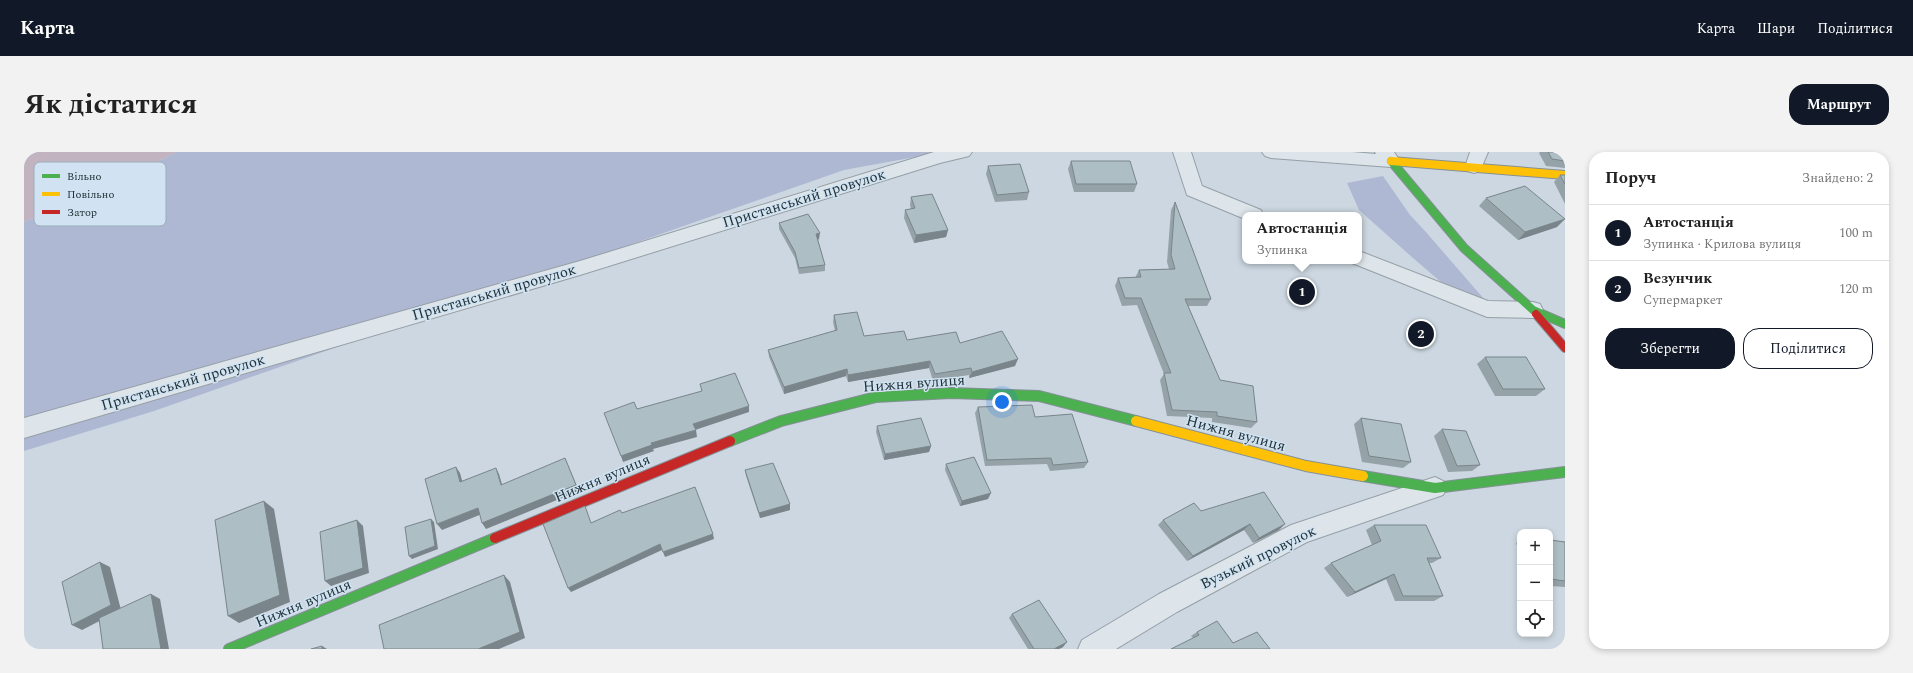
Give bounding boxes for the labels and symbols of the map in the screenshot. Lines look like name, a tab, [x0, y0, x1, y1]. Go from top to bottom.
legend	[34, 162, 166, 226]
street label: Пристанський провулок	[720, 163, 889, 234]
text: Вільно	[67, 168, 102, 185]
text: Повільно	[67, 186, 114, 203]
text: Затор	[67, 204, 97, 221]
street label: Пристанський провулок	[409, 258, 579, 327]
pin: 1	[1289, 277, 1315, 307]
pin: 2	[1408, 319, 1434, 349]
street label: Пристанський провулок	[98, 348, 268, 417]
street label: Нижня вулиця	[862, 368, 966, 399]
your location	[992, 392, 1012, 412]
street label: Нижня вулиця	[1183, 409, 1288, 458]
street label: Нижня вулиця	[551, 448, 654, 509]
street label: Вузький провулок	[1196, 519, 1320, 595]
street label: Нижня вулиця	[252, 573, 355, 634]

